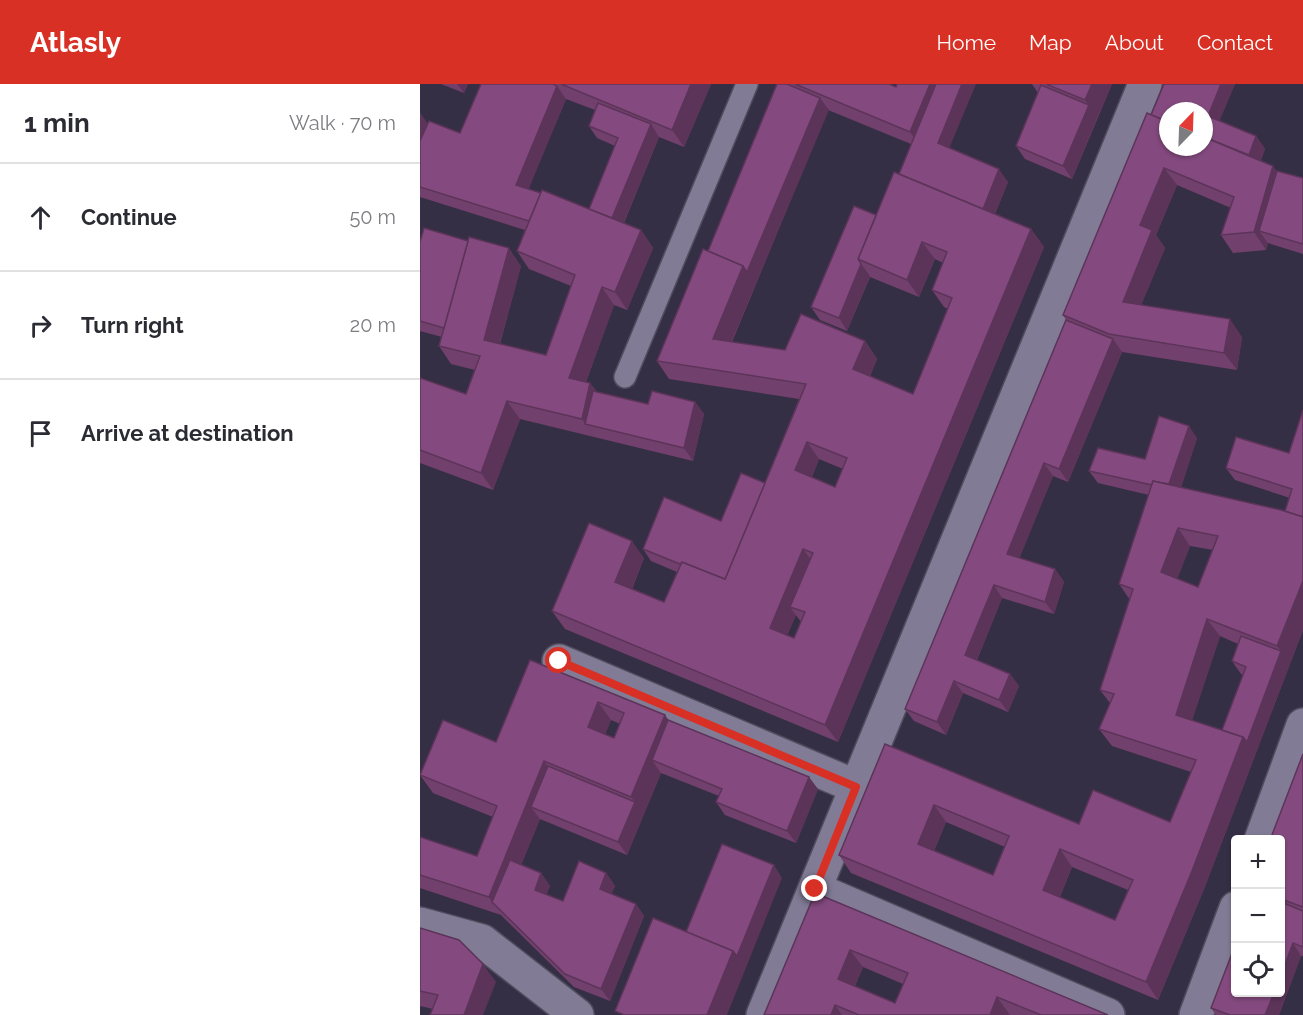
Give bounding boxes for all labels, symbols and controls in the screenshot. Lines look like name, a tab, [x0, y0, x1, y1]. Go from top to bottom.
text: Atlasly	[30, 26, 121, 59]
text: Home	[937, 30, 996, 55]
text: Map	[1029, 30, 1072, 55]
text: About	[1105, 30, 1164, 55]
text: Contact	[1197, 30, 1273, 55]
north arrow	[1159, 102, 1213, 156]
text: 1 min	[24, 108, 90, 138]
text: Walk · 70 m	[289, 111, 396, 135]
icon: ahead	[24, 201, 57, 234]
text: Continue	[81, 204, 177, 230]
text: 50 m	[349, 205, 396, 229]
icon: right	[24, 309, 57, 342]
text: Turn right	[81, 312, 184, 338]
text: 20 m	[350, 313, 396, 337]
icon: arrive	[24, 417, 57, 450]
text: Arrive at destination	[81, 420, 294, 446]
route start	[545, 647, 571, 673]
map controls	[1231, 835, 1285, 997]
button: +	[1231, 835, 1285, 889]
route end	[801, 875, 827, 901]
button: −	[1231, 889, 1285, 943]
button: locate	[1231, 943, 1285, 997]

